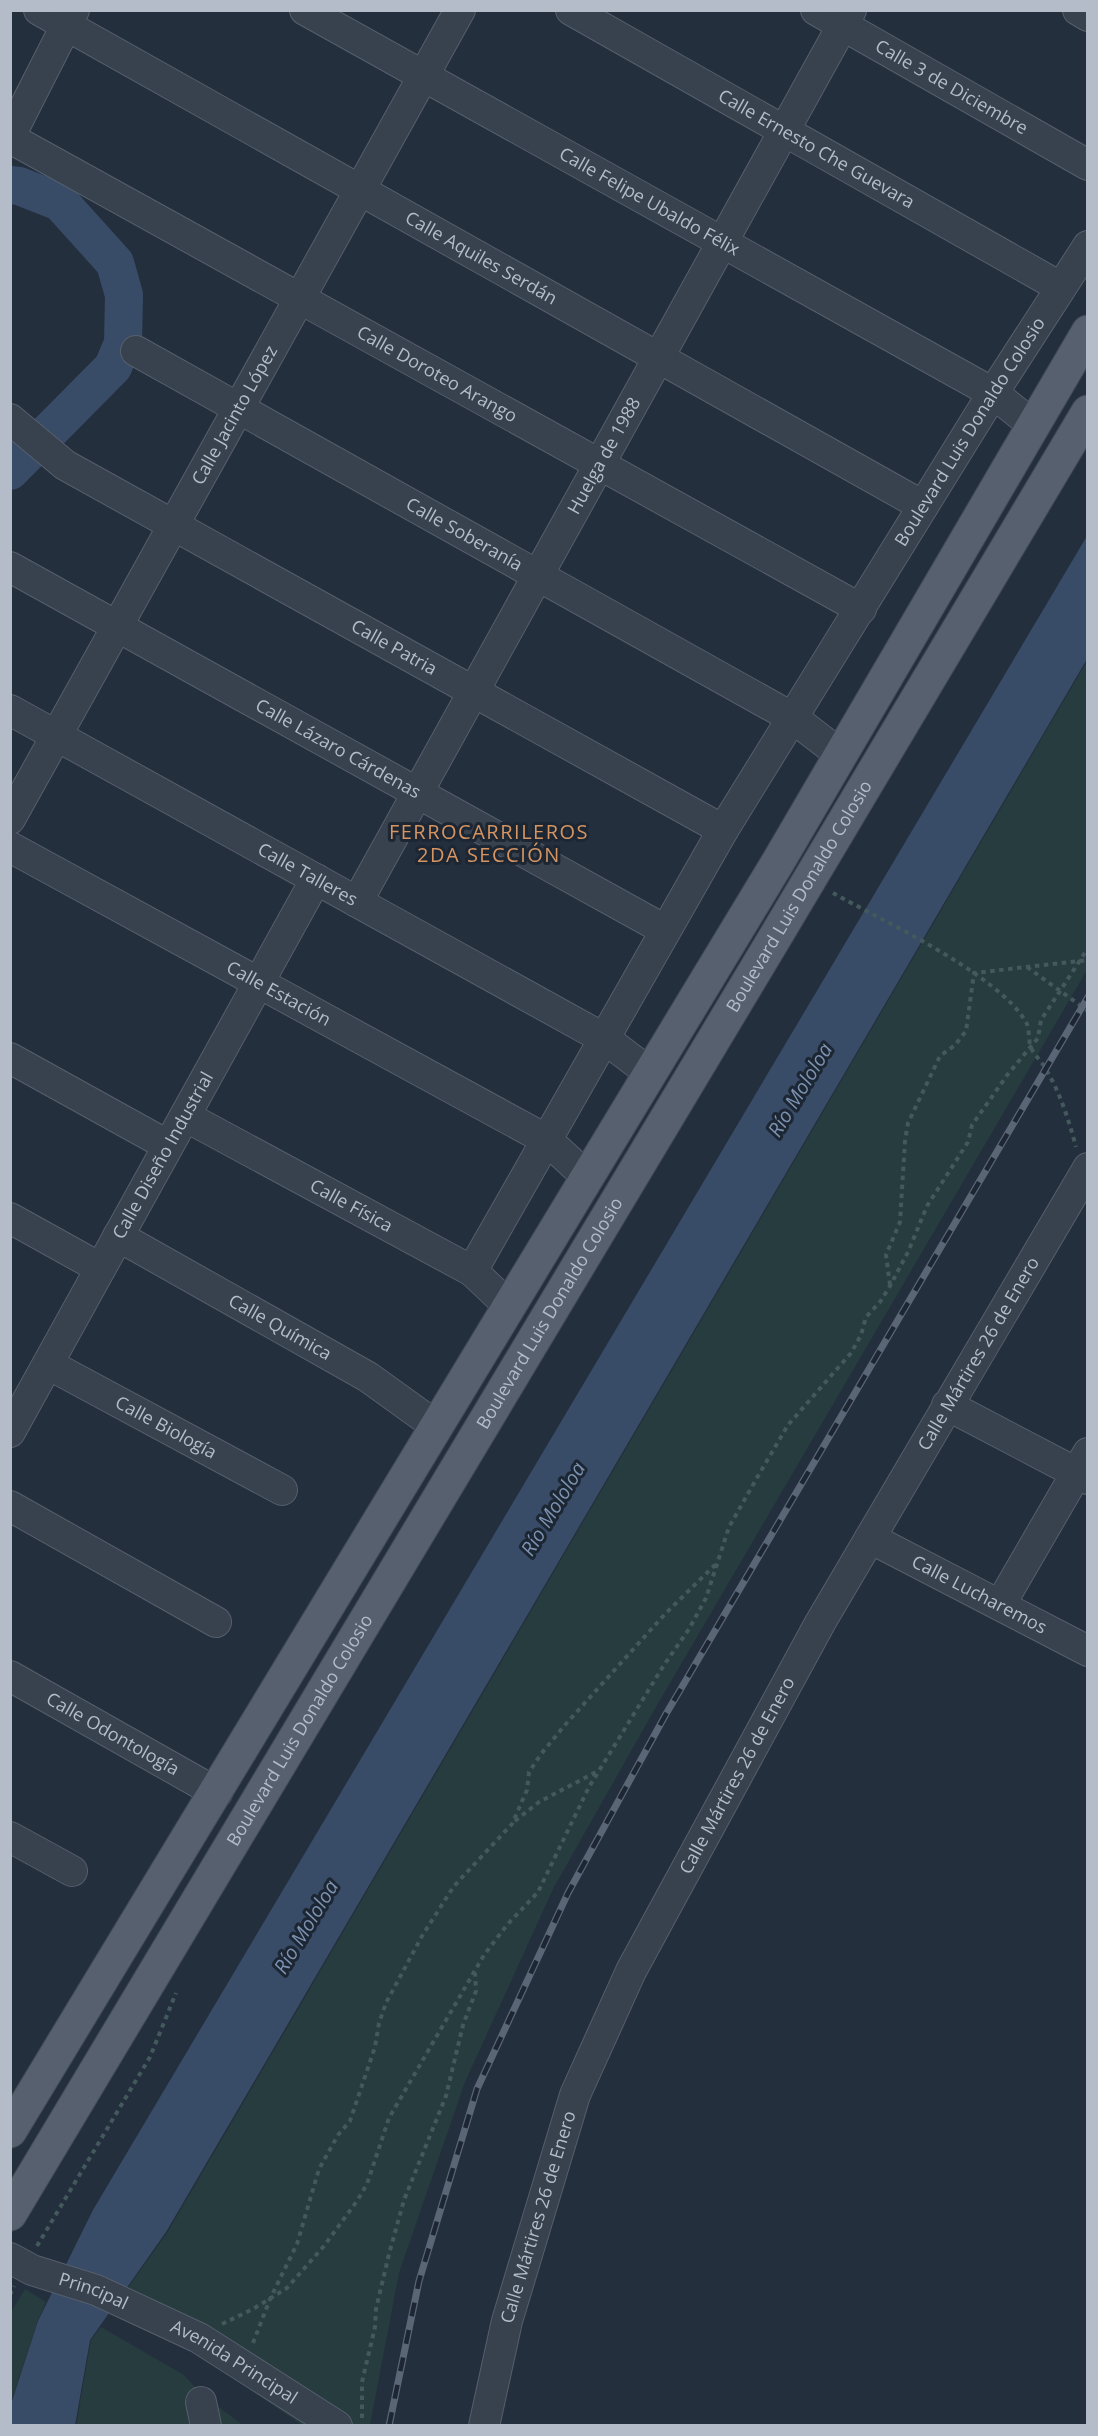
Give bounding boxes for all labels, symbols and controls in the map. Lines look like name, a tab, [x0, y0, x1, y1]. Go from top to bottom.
street label: Calle 3 de Diciembre	[871, 33, 1033, 139]
street label: Calle Ernesto Che Guevara	[714, 83, 919, 213]
street label: Calle Felipe Ubaldo Félix	[555, 141, 745, 261]
street label: Calle Aquiles Serdán	[401, 205, 562, 309]
street label: Boulevard Luis Donaldo Colosio	[888, 312, 1050, 550]
street label: Calle Doroteo Arango	[353, 319, 522, 427]
street label: Calle Jacinto López	[185, 341, 282, 489]
street label: Huelga de 1988	[561, 392, 645, 518]
street label: Calle Soberanía	[402, 491, 527, 576]
street label: Calle Patria	[347, 613, 442, 680]
street label: Calle Lázaro Cárdenas	[252, 692, 425, 803]
street label: Boulevard Luis Donaldo Colosio	[720, 775, 877, 1016]
district label: FERROCARRILEROS 2DA SECCIÓN	[389, 818, 589, 868]
street label: Calle Talleres	[254, 836, 362, 911]
street label: Calle Estación	[223, 955, 335, 1031]
water label: Río Mololoa	[761, 1038, 838, 1142]
street label: Calle Diseño Industrial	[106, 1067, 218, 1243]
street label: Calle Física	[306, 1173, 397, 1237]
street label: Boulevard Luis Donaldo Colosio	[470, 1193, 628, 1433]
street label: Calle Mártires 26 de Enero	[911, 1252, 1044, 1455]
street label: Calle Química	[225, 1288, 336, 1365]
street label: Calle Biología	[111, 1390, 221, 1464]
water label: Río Mololoa	[514, 1457, 591, 1561]
street label: Calle Lucharemos	[908, 1549, 1051, 1639]
street label: Boulevard Luis Donaldo Colosio	[220, 1609, 378, 1850]
street label: Calle Mártires 26 de Enero	[673, 1672, 800, 1878]
street label: Calle Odontología	[42, 1686, 184, 1780]
water label: Río Mololoa	[267, 1875, 344, 1979]
street label: Calle Mártires 26 de Enero	[494, 2108, 581, 2326]
street label: Principal	[56, 2266, 132, 2314]
street label: Avenida Principal	[167, 2314, 302, 2409]

